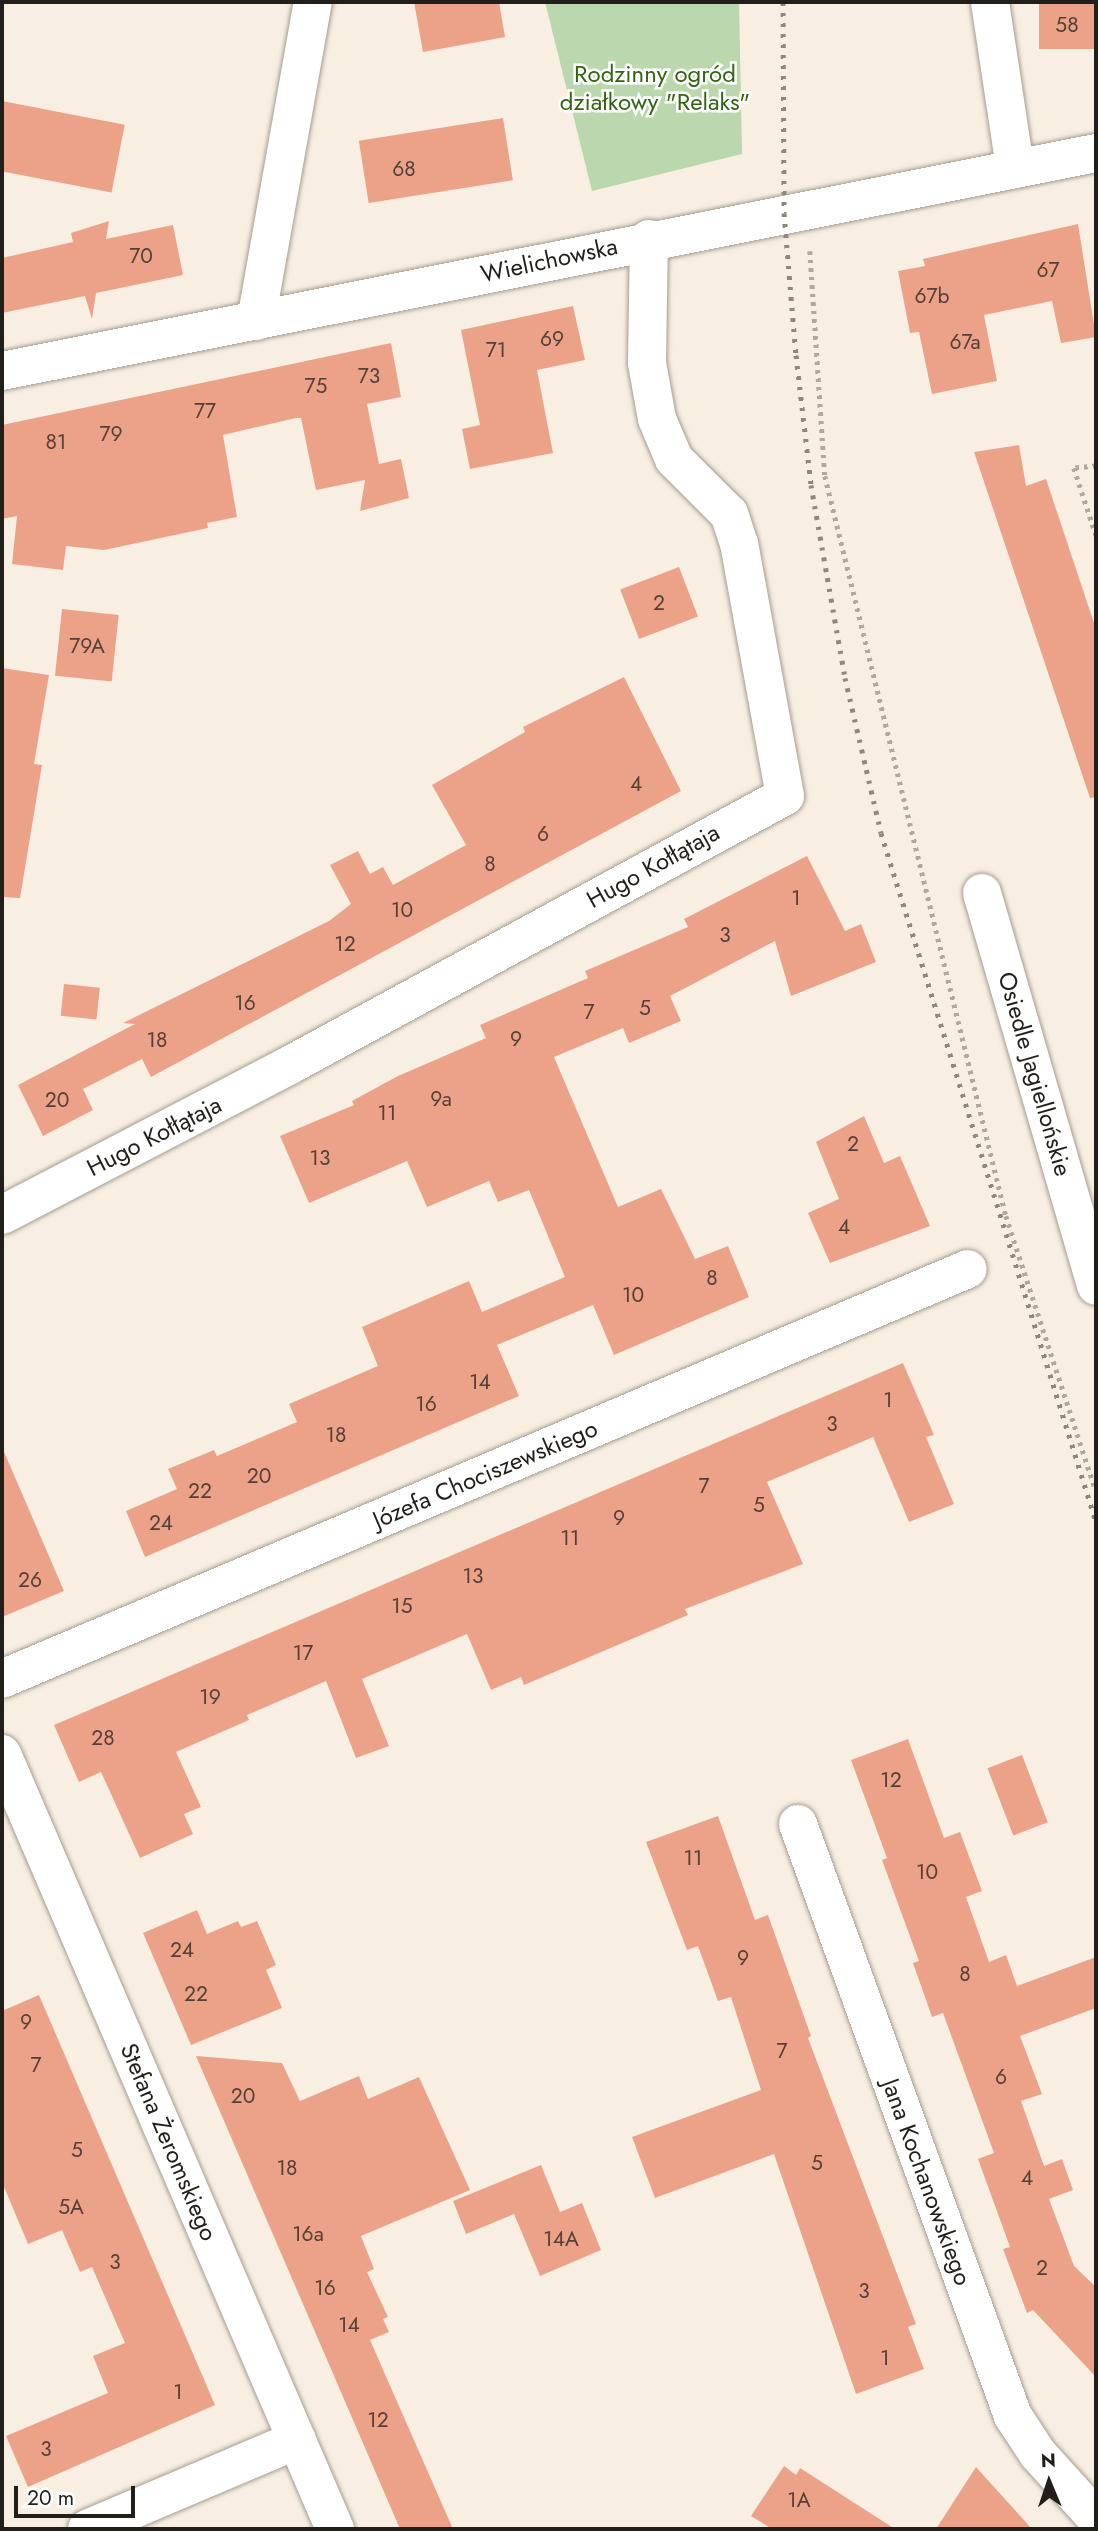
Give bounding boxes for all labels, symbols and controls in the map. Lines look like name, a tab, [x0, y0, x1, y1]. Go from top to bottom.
house number: 58	[1055, 12, 1079, 38]
park label: Rodzinny ogród działkowy "Relaks"	[560, 60, 750, 116]
house number: 68	[392, 156, 416, 182]
street label: Wielichowska	[478, 231, 620, 289]
house number: 70	[129, 243, 153, 269]
house number: 67	[1036, 257, 1060, 283]
house number: 67b	[914, 283, 950, 309]
house number: 69	[540, 326, 564, 352]
house number: 67a	[949, 329, 981, 355]
house number: 71	[486, 337, 506, 363]
house number: 73	[358, 363, 380, 389]
house number: 75	[305, 373, 327, 399]
house number: 77	[194, 398, 216, 424]
house number: 79	[99, 421, 123, 447]
house number: 81	[46, 429, 66, 455]
house number: 2	[653, 590, 665, 616]
house number: 79A	[69, 633, 105, 659]
house number: 4	[630, 771, 642, 797]
street label: Hugo Kołłątaja	[582, 818, 724, 914]
house number: 6	[537, 821, 549, 847]
house number: 8	[484, 851, 496, 877]
house number: 1	[791, 885, 801, 911]
house number: 10	[391, 897, 413, 923]
house number: 3	[719, 922, 731, 948]
house number: 12	[334, 931, 356, 957]
street label: Osiedle Jagiellońskie	[992, 969, 1078, 1179]
house number: 16	[234, 990, 256, 1016]
house number: 5	[639, 995, 651, 1021]
house number: 7	[583, 999, 595, 1025]
house number: 9	[510, 1026, 522, 1052]
house number: 18	[147, 1027, 167, 1053]
house number: 9a	[430, 1086, 452, 1112]
house number: 20	[45, 1087, 69, 1113]
street label: Hugo Kołłątaja	[82, 1090, 226, 1182]
house number: 11	[378, 1100, 396, 1126]
house number: 2	[847, 1131, 859, 1157]
house number: 13	[310, 1145, 330, 1171]
house number: 4	[838, 1214, 850, 1240]
house number: 8	[706, 1265, 718, 1291]
house number: 10	[622, 1282, 644, 1308]
house number: 14	[469, 1369, 491, 1395]
house number: 1	[883, 1387, 893, 1413]
house number: 16	[415, 1391, 437, 1417]
house number: 3	[826, 1411, 838, 1437]
street label: Józefa Chociszewskiego	[368, 1414, 602, 1534]
house number: 18	[326, 1422, 346, 1448]
house number: 20	[247, 1463, 271, 1489]
house number: 7	[698, 1473, 710, 1499]
house number: 22	[188, 1478, 212, 1504]
house number: 5	[753, 1492, 765, 1518]
house number: 9	[613, 1505, 625, 1531]
house number: 24	[149, 1510, 173, 1536]
house number: 11	[561, 1525, 579, 1551]
house number: 13	[463, 1563, 483, 1589]
house number: 26	[18, 1567, 42, 1593]
house number: 15	[391, 1593, 413, 1619]
house number: 17	[293, 1640, 313, 1666]
house number: 19	[199, 1684, 221, 1710]
house number: 28	[91, 1725, 115, 1751]
house number: 12	[880, 1767, 902, 1793]
house number: 11	[684, 1845, 702, 1871]
house number: 10	[916, 1859, 938, 1885]
house number: 24	[170, 1937, 194, 1963]
house number: 9	[737, 1945, 749, 1971]
house number: 8	[959, 1961, 971, 1987]
house number: 22	[184, 1981, 208, 2007]
house number: 9	[20, 2009, 32, 2035]
house number: 7	[776, 2038, 788, 2064]
street label: Stefana Żeromskiego	[114, 2039, 224, 2245]
house number: 7	[30, 2052, 42, 2078]
house number: 6	[995, 2064, 1007, 2090]
street label: Jana Kochanowskiego	[876, 2075, 978, 2289]
house number: 20	[231, 2083, 255, 2109]
house number: 5	[71, 2137, 83, 2163]
house number: 5	[811, 2150, 823, 2176]
house number: 18	[277, 2155, 297, 2181]
house number: 4	[1021, 2165, 1033, 2191]
house number: 5A	[58, 2194, 84, 2220]
house number: 16a	[292, 2221, 324, 2247]
house number: 14A	[543, 2226, 579, 2252]
house number: 3	[109, 2249, 121, 2275]
house number: 2	[1036, 2255, 1048, 2281]
house number: 16	[314, 2275, 336, 2301]
house number: 3	[858, 2278, 870, 2304]
house number: 14	[338, 2312, 360, 2338]
house number: 1	[880, 2345, 890, 2371]
house number: 1	[173, 2379, 183, 2405]
house number: 12	[367, 2407, 389, 2433]
house number: 3	[40, 2436, 52, 2462]
north arrow	[1014, 2447, 1084, 2517]
text: N	[1040, 2447, 1056, 2474]
scale bar	[18, 2472, 138, 2516]
text: 20 m	[27, 2483, 74, 2513]
house number: 1A	[787, 2487, 811, 2513]

